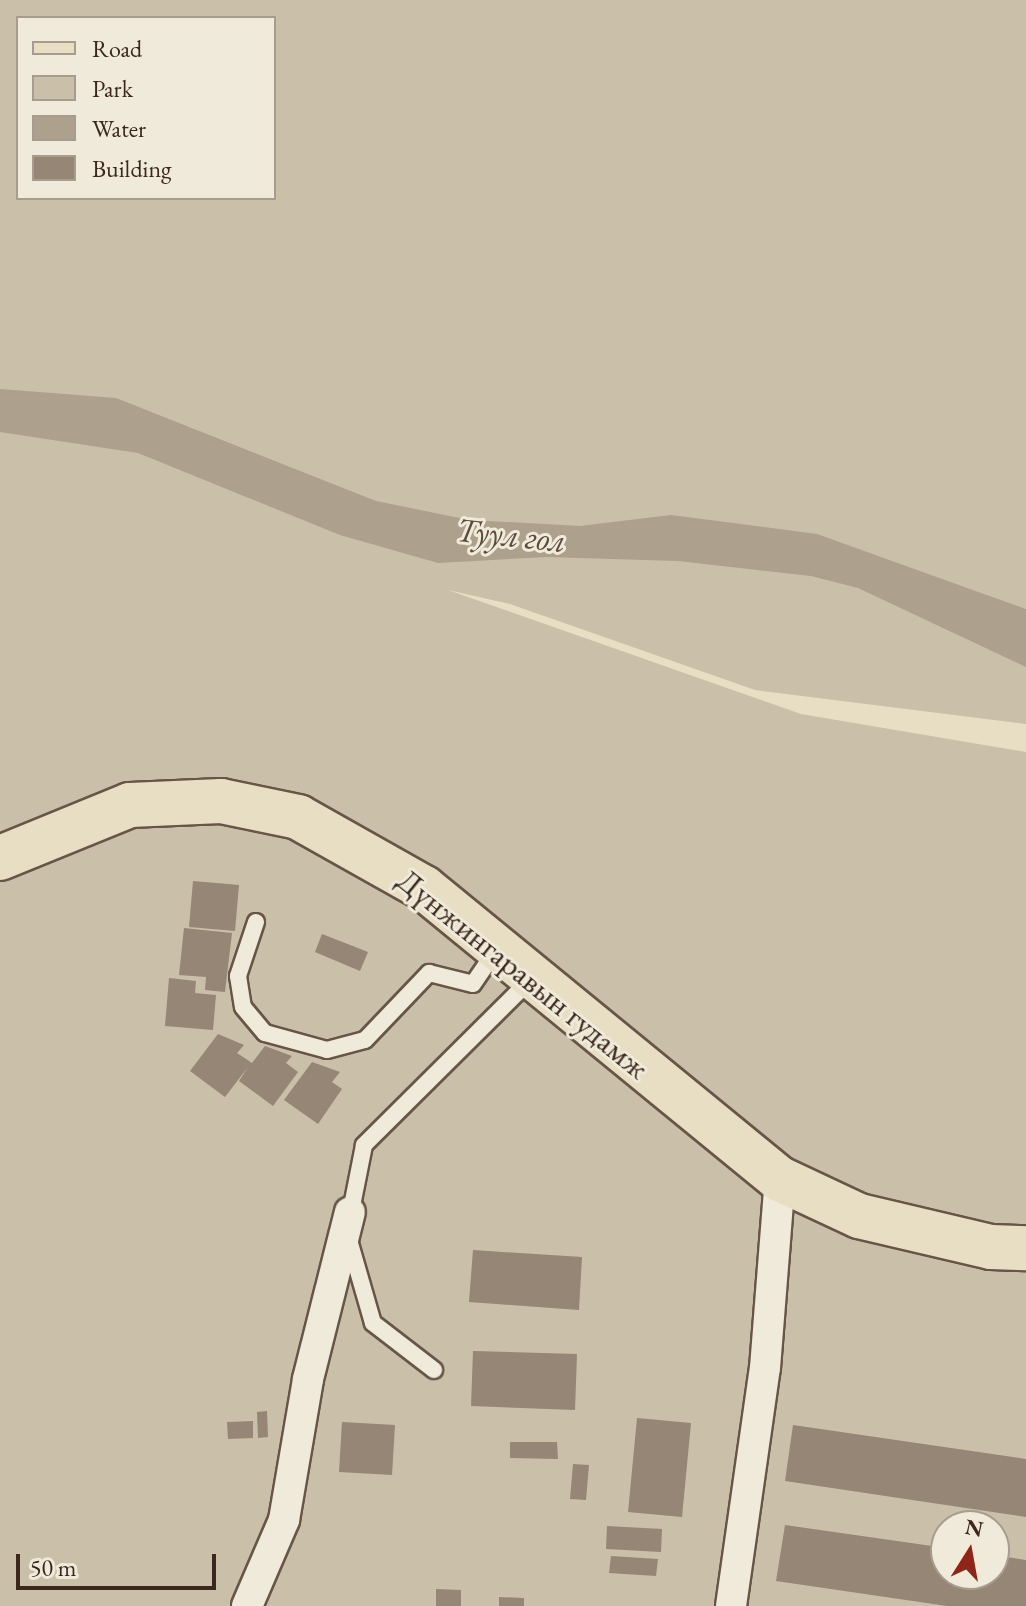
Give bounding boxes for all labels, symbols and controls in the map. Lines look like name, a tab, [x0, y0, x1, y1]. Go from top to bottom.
legend	[16, 16, 276, 200]
text: Road	[92, 33, 142, 64]
text: Park	[92, 73, 133, 104]
text: Water	[92, 113, 146, 144]
text: Building	[92, 153, 172, 184]
water label: Туул гол	[454, 509, 568, 561]
street label: Дүнжингаравын гудамж	[389, 861, 657, 1087]
north arrow	[930, 1510, 1010, 1590]
text: N	[963, 1512, 986, 1544]
scale bar	[20, 1538, 220, 1588]
text: 50 m	[30, 1552, 77, 1583]

